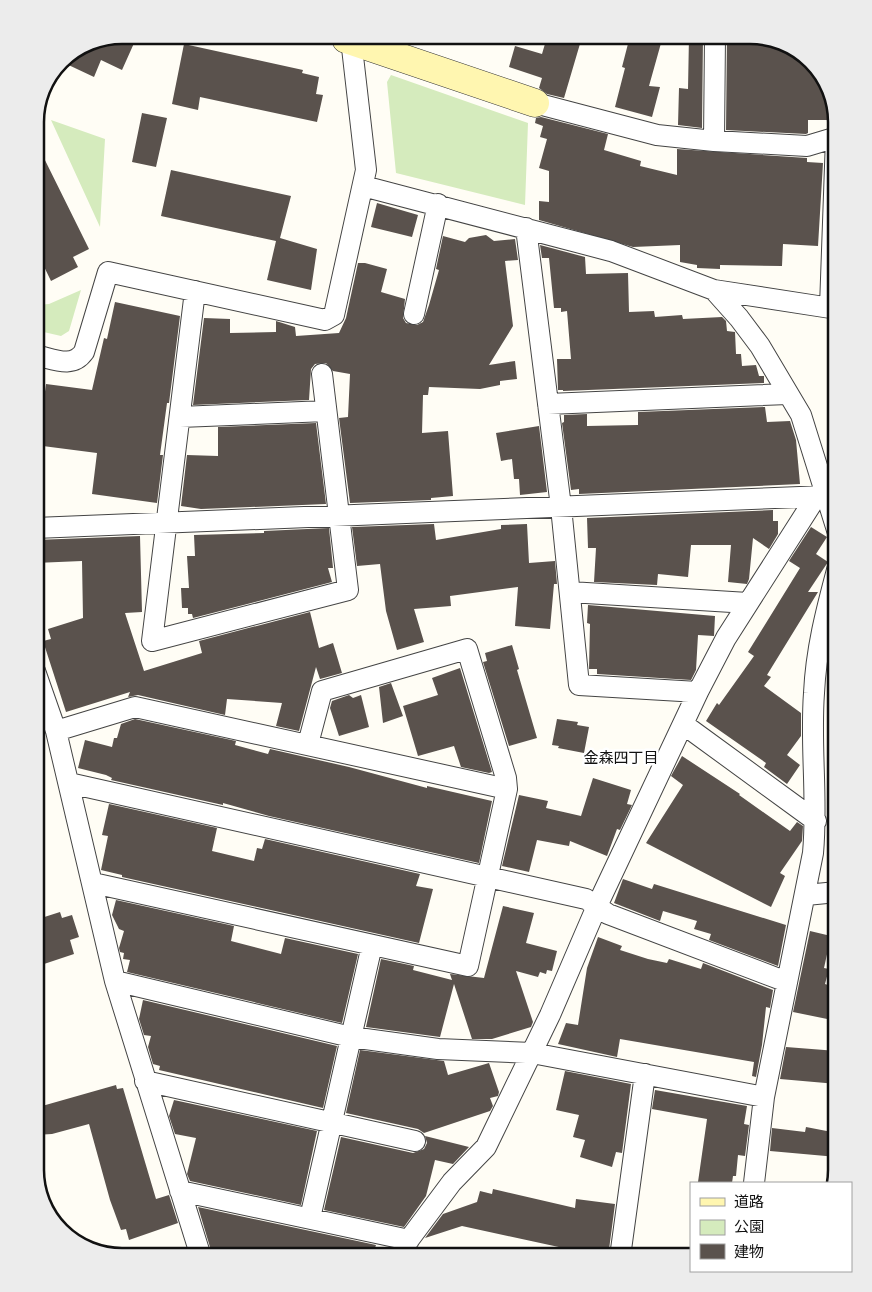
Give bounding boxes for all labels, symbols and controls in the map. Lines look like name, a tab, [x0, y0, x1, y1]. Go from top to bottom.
district label: 金森四丁目	[583, 748, 659, 767]
legend	[690, 1182, 852, 1272]
text: 道路	[734, 1192, 764, 1211]
text: 公園	[734, 1217, 764, 1236]
text: 建物	[734, 1242, 764, 1261]

